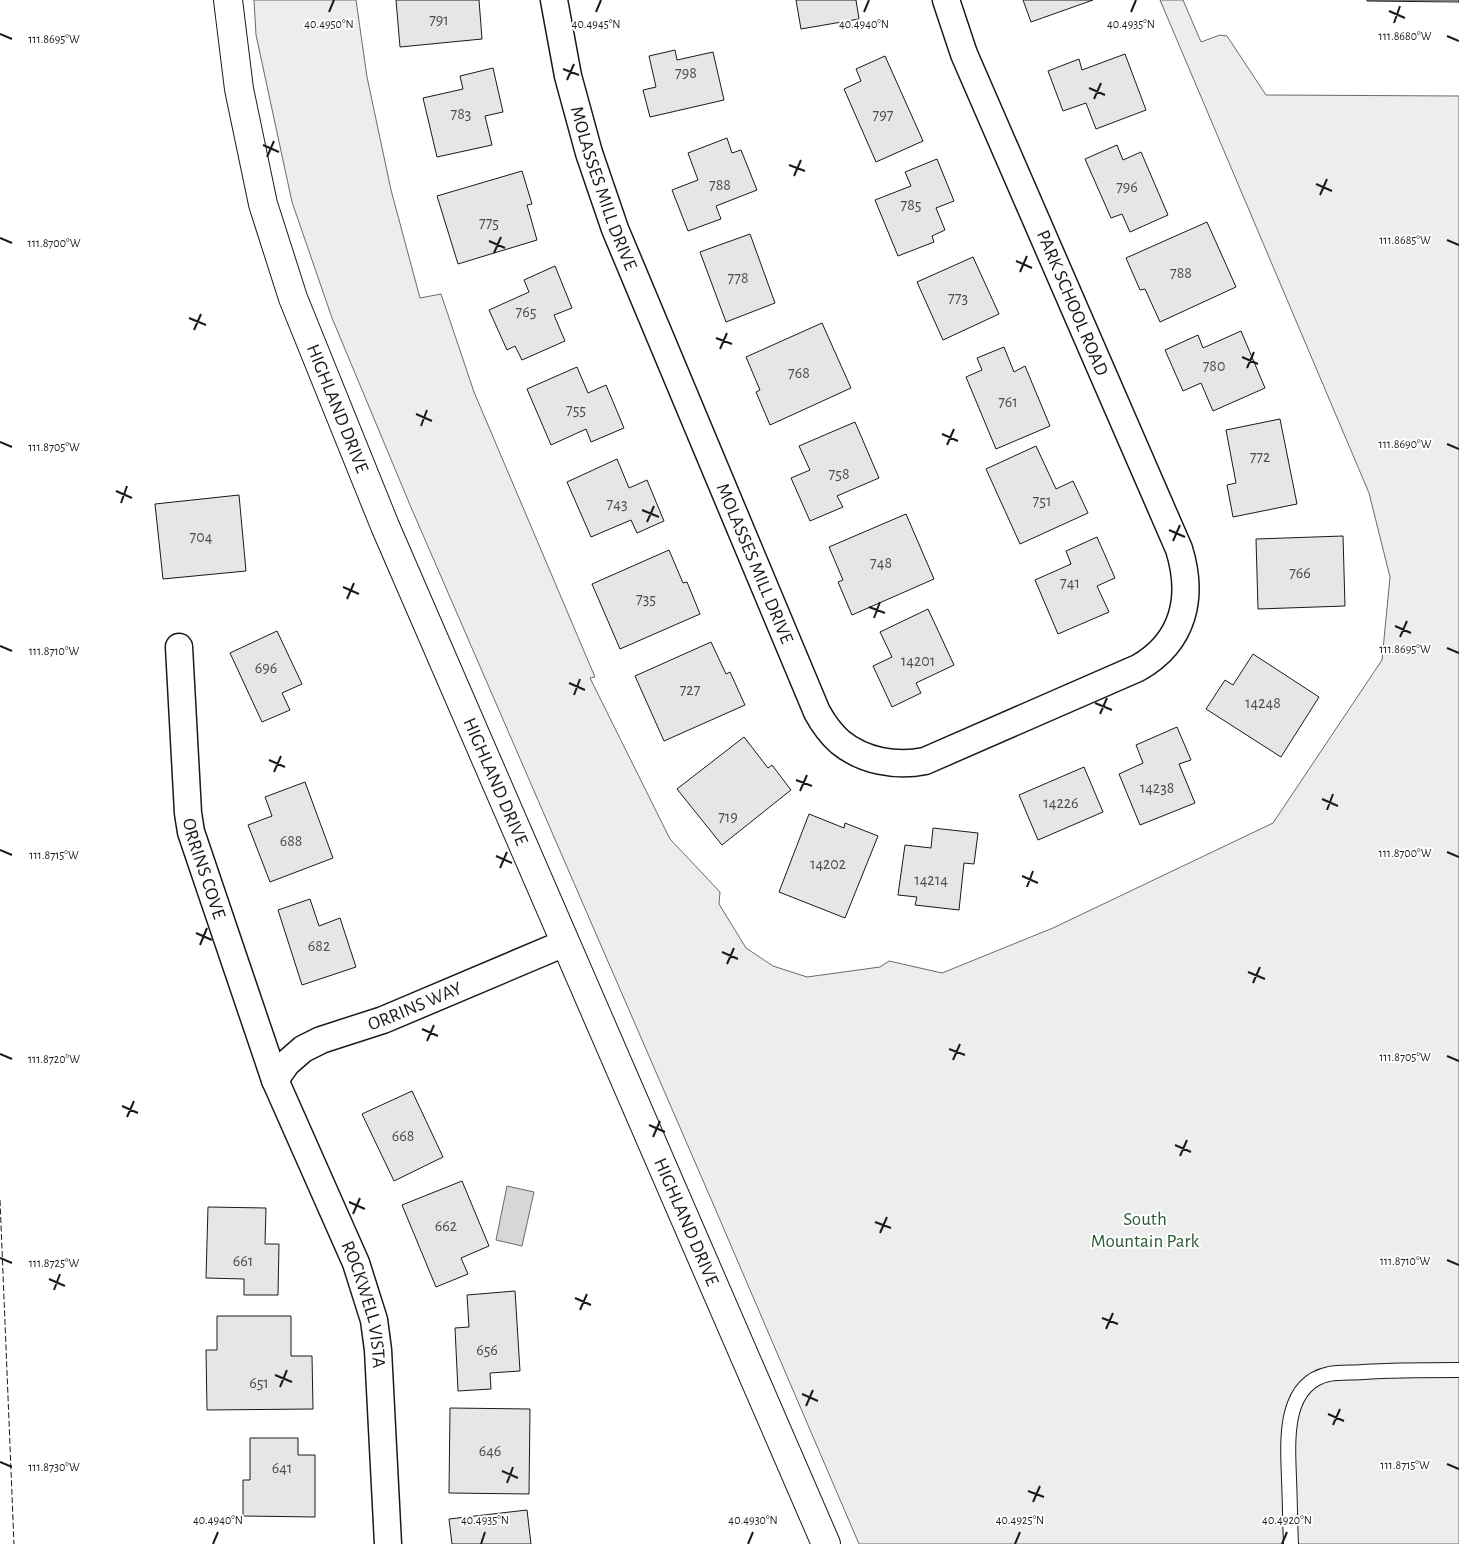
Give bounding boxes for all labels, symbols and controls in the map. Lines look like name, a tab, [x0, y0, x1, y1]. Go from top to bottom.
house number: 791	[429, 12, 449, 28]
text: 40.4950°N	[304, 18, 354, 30]
text: 40.4945°N	[572, 18, 620, 30]
text: 40.4940°N	[839, 18, 889, 30]
text: 40.4935°N	[1107, 18, 1155, 30]
text: 111.8680°W	[1379, 30, 1432, 42]
text: 111.8695°W	[28, 33, 80, 45]
house number: 798	[675, 65, 697, 81]
street label: MOLASSES MILL DRIVE	[567, 104, 641, 273]
house number: 783	[451, 106, 471, 122]
house number: 797	[873, 107, 894, 123]
house number: 788	[709, 177, 731, 193]
house number: 796	[1116, 179, 1138, 195]
house number: 785	[901, 197, 921, 213]
house number: 775	[479, 215, 499, 231]
street label: PARK SCHOOL ROAD	[1033, 227, 1111, 379]
text: 111.8685°W	[1379, 234, 1431, 246]
text: 111.8700°W	[28, 237, 81, 249]
house number: 788	[1170, 265, 1192, 281]
house number: 778	[728, 270, 748, 286]
house number: 773	[948, 290, 968, 306]
house number: 765	[516, 304, 536, 320]
street label: HIGHLAND DRIVE	[303, 341, 372, 476]
house number: 780	[1203, 358, 1225, 374]
house number: 768	[788, 365, 810, 381]
house number: 761	[998, 394, 1018, 410]
house number: 755	[566, 402, 586, 418]
text: 111.8690°W	[1379, 438, 1432, 450]
text: 111.8705°W	[28, 441, 80, 453]
house number: 772	[1250, 449, 1270, 465]
house number: 758	[829, 466, 849, 482]
street label: MOLASSES MILL DRIVE	[713, 481, 797, 646]
house number: 751	[1033, 493, 1051, 509]
house number: 743	[607, 496, 627, 512]
house number: 704	[190, 529, 213, 545]
house number: 748	[870, 555, 892, 571]
house number: 766	[1289, 565, 1311, 581]
house number: 741	[1060, 575, 1080, 591]
house number: 735	[636, 591, 656, 607]
text: 111.8695°W	[1379, 643, 1431, 655]
text: 111.8710°W	[29, 645, 80, 657]
house number: 14201	[901, 653, 935, 669]
house number: 696	[255, 660, 277, 676]
house number: 727	[680, 682, 701, 698]
house number: 14248	[1245, 695, 1281, 711]
street label: HIGHLAND DRIVE	[460, 715, 532, 848]
house number: 14238	[1140, 780, 1174, 796]
house number: 14226	[1043, 795, 1079, 811]
house number: 719	[718, 809, 738, 825]
street label: ORRINS COVE	[179, 817, 229, 921]
house number: 688	[280, 833, 302, 849]
text: 111.8700°W	[1379, 847, 1432, 859]
text: 111.8715°W	[29, 849, 79, 861]
house number: 14202	[810, 856, 846, 872]
house number: 14214	[914, 872, 948, 888]
house number: 682	[308, 938, 330, 954]
street label: ORRINS WAY	[365, 978, 465, 1034]
text: 111.8705°W	[1379, 1051, 1431, 1063]
text: 111.8720°W	[28, 1053, 80, 1065]
house number: 668	[392, 1128, 414, 1144]
street label: HIGHLAND DRIVE	[650, 1155, 722, 1288]
park label: South Mountain Park	[1091, 1210, 1200, 1251]
house number: 662	[435, 1218, 457, 1234]
street label: ROCKWELL VISTA	[338, 1238, 388, 1369]
house number: 661	[233, 1253, 253, 1269]
text: 111.8710°W	[1380, 1255, 1431, 1267]
text: 111.8725°W	[29, 1257, 80, 1269]
house number: 656	[476, 1342, 498, 1358]
house number: 651	[249, 1375, 269, 1391]
house number: 646	[479, 1443, 501, 1459]
text: 111.8715°W	[1380, 1459, 1430, 1471]
house number: 641	[272, 1460, 292, 1476]
text: 111.8730°W	[28, 1461, 80, 1473]
text: 40.4940°N	[193, 1514, 243, 1526]
text: 40.4935°N	[461, 1514, 509, 1526]
text: 40.4930°N	[728, 1514, 778, 1526]
text: 40.4925°N	[996, 1514, 1044, 1526]
text: 40.4920°N	[1262, 1514, 1312, 1526]

